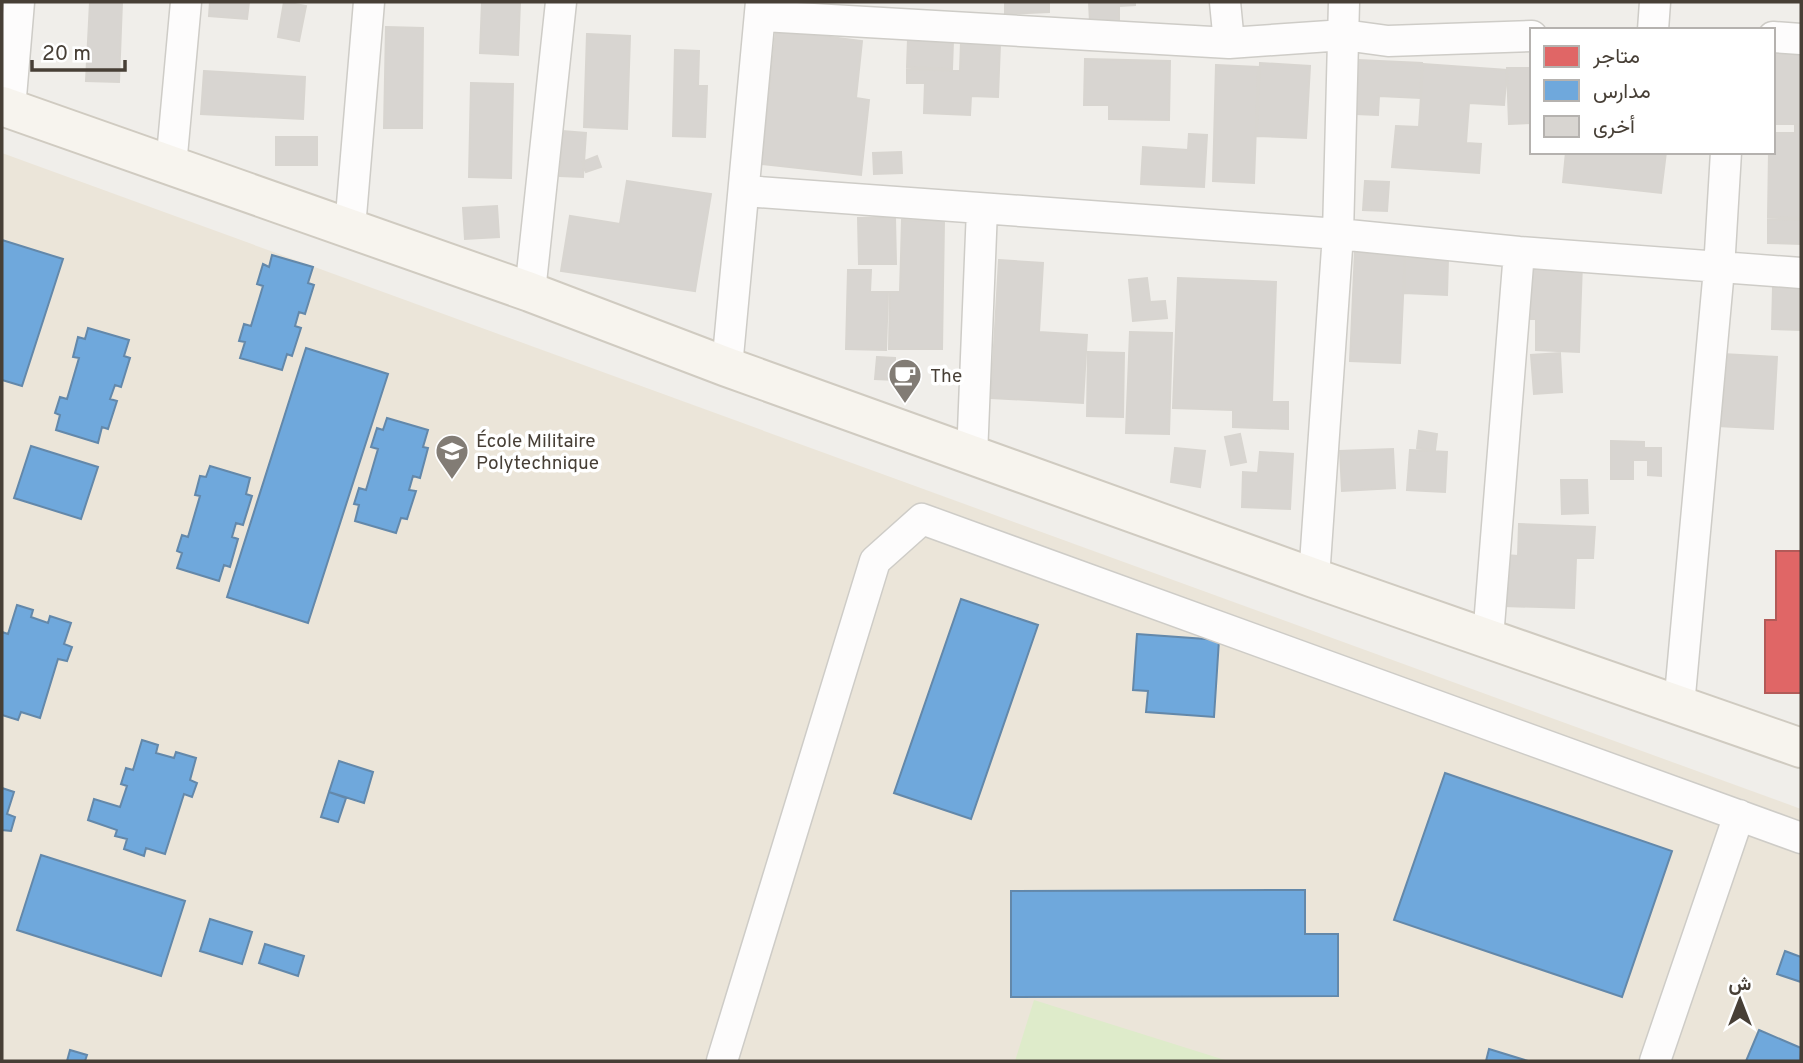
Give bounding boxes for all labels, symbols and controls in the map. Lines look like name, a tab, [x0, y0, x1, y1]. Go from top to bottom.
scale bar	[32, 28, 124, 72]
legend	[1530, 28, 1775, 154]
text: 20 m	[42, 41, 91, 68]
text: متاجر	[1592, 44, 1640, 71]
text: مدارس	[1593, 79, 1651, 106]
text: أخرى	[1593, 114, 1635, 141]
cafe icon: The	[886, 356, 924, 405]
place label: The	[930, 365, 962, 389]
place label: École Militaire Polytechnique	[476, 429, 599, 476]
school or university icon: École Militaire Polytechnique	[433, 432, 471, 481]
north arrow	[1705, 965, 1775, 1035]
text: ش	[1729, 973, 1752, 997]

